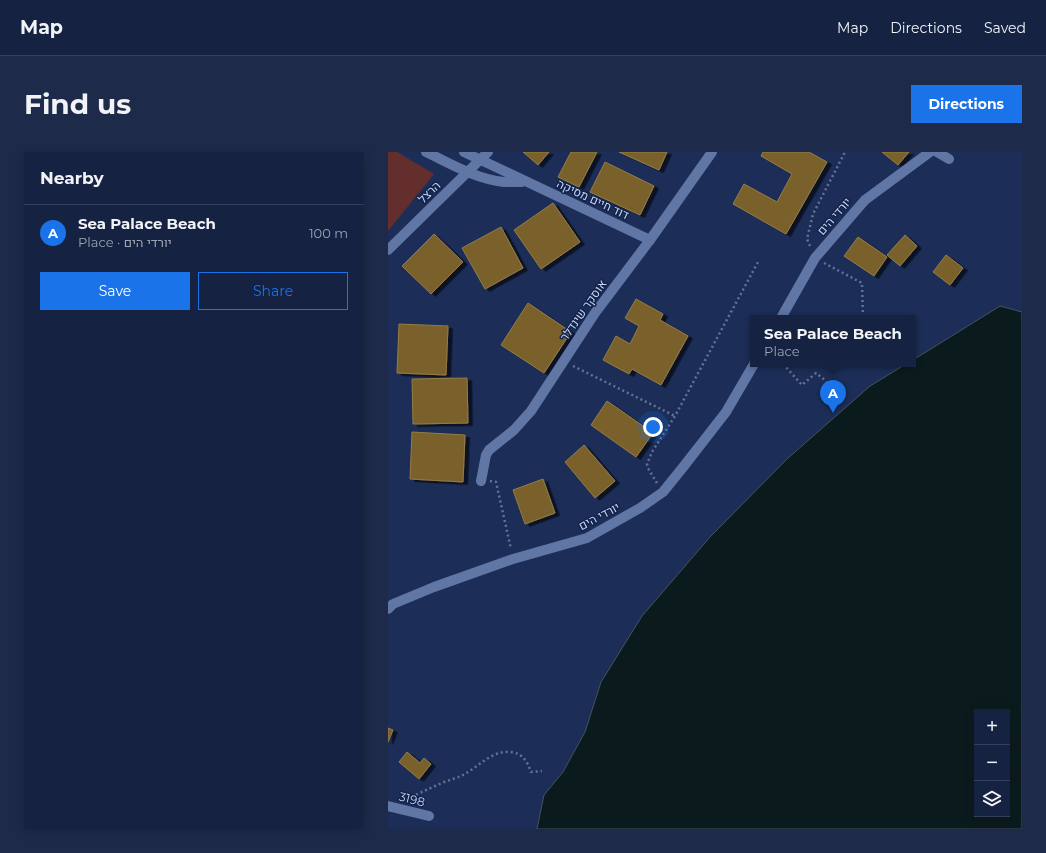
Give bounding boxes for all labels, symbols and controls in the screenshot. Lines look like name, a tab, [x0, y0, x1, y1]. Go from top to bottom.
text: Map	[20, 16, 63, 39]
text: Map	[837, 19, 868, 37]
text: Directions	[890, 19, 962, 37]
text: Saved	[984, 19, 1026, 37]
button: Directions	[911, 85, 1022, 123]
text: Find us	[24, 87, 131, 121]
text: Nearby	[40, 168, 104, 188]
street label: דוד חיים מסיקה	[555, 176, 631, 222]
street label: הרצל	[415, 178, 443, 206]
street label: יורדי הים	[814, 194, 854, 238]
text: Sea Palace Beach	[78, 214, 216, 233]
text: A	[48, 225, 58, 241]
text: 100 m	[309, 225, 348, 241]
text: Place · יורדי הים	[78, 234, 172, 250]
button: Save	[40, 272, 190, 310]
button: Share	[198, 272, 348, 310]
street label: אוסקר שינדלר	[556, 276, 610, 343]
popup	[750, 315, 916, 367]
text: Sea Palace Beach	[764, 324, 902, 343]
text: Place	[764, 343, 800, 359]
pin: A	[820, 380, 846, 413]
your location	[643, 417, 663, 437]
street label: יורדי הים	[576, 499, 622, 533]
map controls	[974, 709, 1010, 817]
button: +	[974, 709, 1010, 745]
button: −	[974, 745, 1010, 781]
button: layers	[974, 781, 1010, 817]
street label: 3198	[398, 789, 427, 810]

